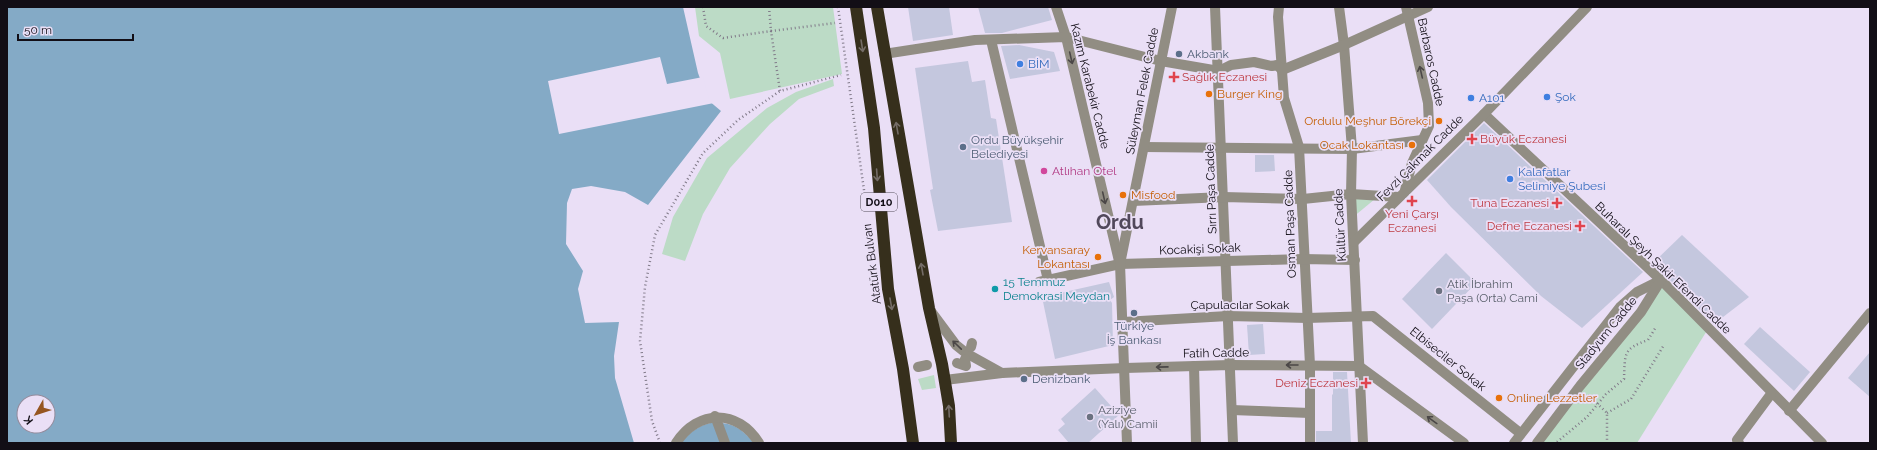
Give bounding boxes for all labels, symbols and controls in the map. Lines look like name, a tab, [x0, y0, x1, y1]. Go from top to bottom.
scale bar	[18, 16, 133, 42]
street label: Barbaros Cadde	[1415, 17, 1447, 107]
street label: Kazım Karabekir Cadde	[1068, 22, 1112, 150]
text: 50 m	[24, 23, 52, 37]
street label: Süleyman Felek Cadde	[1123, 26, 1161, 156]
one-way arrow	[858, 39, 866, 52]
place label: Akbank	[1187, 47, 1229, 61]
marker: Akbank	[1174, 49, 1184, 59]
one-way arrow	[1067, 51, 1075, 64]
place label: BİM	[1028, 57, 1050, 71]
marker: BİM	[1015, 59, 1025, 69]
one-way arrow	[1416, 66, 1424, 79]
place label: Sağlık Eczanesi	[1182, 70, 1267, 84]
marker: Sağlık Eczanesi	[1169, 72, 1179, 82]
place label: Burger King	[1217, 87, 1282, 101]
marker: Burger King	[1204, 89, 1214, 99]
place label: Şok	[1555, 90, 1576, 104]
place label: A101	[1479, 91, 1505, 105]
marker: Şok	[1542, 92, 1552, 102]
marker: A101	[1466, 93, 1476, 103]
street label: Fevzi Çakmak Cadde	[1374, 112, 1466, 204]
place label: Ordulu Meşhur Börekçi	[1304, 114, 1431, 128]
marker: Ordulu Meşhur Börekçi	[1434, 116, 1444, 126]
one-way arrow	[892, 122, 900, 135]
place label: Büyük Eczanesi	[1480, 132, 1567, 146]
place label: Ordu Büyükşehir Belediyesi	[971, 133, 1064, 161]
marker: Büyük Eczanesi	[1467, 134, 1477, 144]
place label: Ocak Lokantası	[1320, 138, 1404, 152]
marker: Ocak Lokantası	[1407, 140, 1417, 150]
marker: Ordu Büyükşehir Belediyesi	[958, 142, 968, 152]
street label: Sırrı Paşa Cadde	[1202, 144, 1220, 234]
place label: Atlıhan Otel	[1052, 164, 1117, 178]
place label: Kalafatlar Selimiye Şubesi	[1518, 165, 1606, 193]
marker: Atlıhan Otel	[1039, 166, 1049, 176]
one-way arrow	[874, 168, 881, 181]
street label: Osman Paşa Cadde	[1281, 170, 1299, 278]
marker: Kalafatlar Selimiye Şubesi	[1505, 174, 1515, 184]
place label: Misfood	[1131, 188, 1175, 202]
street label: Kültür Cadde	[1331, 188, 1349, 262]
marker: Misfood	[1118, 190, 1128, 200]
one-way arrow	[1101, 191, 1109, 204]
road number: D010	[861, 193, 897, 211]
marker: Yeni Çarşı Eczanesi	[1407, 196, 1417, 206]
place label: Tuna Eczanesi	[1470, 196, 1549, 210]
marker: Tuna Eczanesi	[1552, 198, 1562, 208]
street label: Buharalı Şeyh Şakir Efendi Cadde	[1592, 199, 1734, 337]
place label: Yeni Çarşı Eczanesi	[1385, 207, 1439, 235]
district label: Ordu	[1096, 210, 1144, 234]
place label: Defne Eczanesi	[1487, 219, 1572, 233]
marker: Defne Eczanesi	[1575, 221, 1585, 231]
street label: Atatürk Bulvarı	[860, 223, 884, 305]
street label: Kocakişi Sokak	[1159, 241, 1242, 257]
place label: Kervansaray Lokantası	[1022, 243, 1090, 271]
marker: Kervansaray Lokantası	[1093, 252, 1103, 262]
one-way arrow	[918, 263, 926, 276]
place label: 15 Temmuz Demokrasi Meydan	[1003, 275, 1110, 303]
place label: Atik İbrahim Paşa (Orta) Cami	[1447, 277, 1538, 305]
marker: 15 Temmuz Demokrasi Meydan	[990, 284, 1000, 294]
marker: Atik İbrahim Paşa (Orta) Cami	[1434, 286, 1444, 296]
street label: Stadyum Cadde	[1572, 294, 1640, 372]
one-way arrow	[887, 297, 895, 310]
street label: Çapulacılar Sokak	[1191, 298, 1290, 312]
marker: Türkiye İş Bankası	[1129, 308, 1139, 318]
place label: Türkiye İş Bankası	[1107, 319, 1161, 347]
street label: Elbiseciler Sokak	[1407, 324, 1489, 394]
one-way arrow	[952, 340, 962, 350]
street label: Fatih Cadde	[1183, 345, 1249, 361]
one-way arrow	[1286, 361, 1299, 369]
one-way arrow	[1156, 363, 1169, 371]
place label: Denizbank	[1032, 372, 1091, 386]
marker: Denizbank	[1019, 374, 1029, 384]
place label: Deniz Eczanesi	[1275, 376, 1358, 390]
marker: Deniz Eczanesi	[1361, 378, 1371, 388]
place label: Online Lezzetler	[1507, 391, 1598, 405]
marker: Online Lezzetler	[1494, 393, 1504, 403]
north arrow	[16, 394, 56, 434]
place label: Aziziye (Yalı) Camii	[1098, 403, 1158, 431]
one-way arrow	[945, 405, 952, 418]
marker: Aziziye (Yalı) Camii	[1085, 412, 1095, 422]
text: K	[21, 413, 36, 427]
one-way arrow	[1427, 416, 1438, 424]

